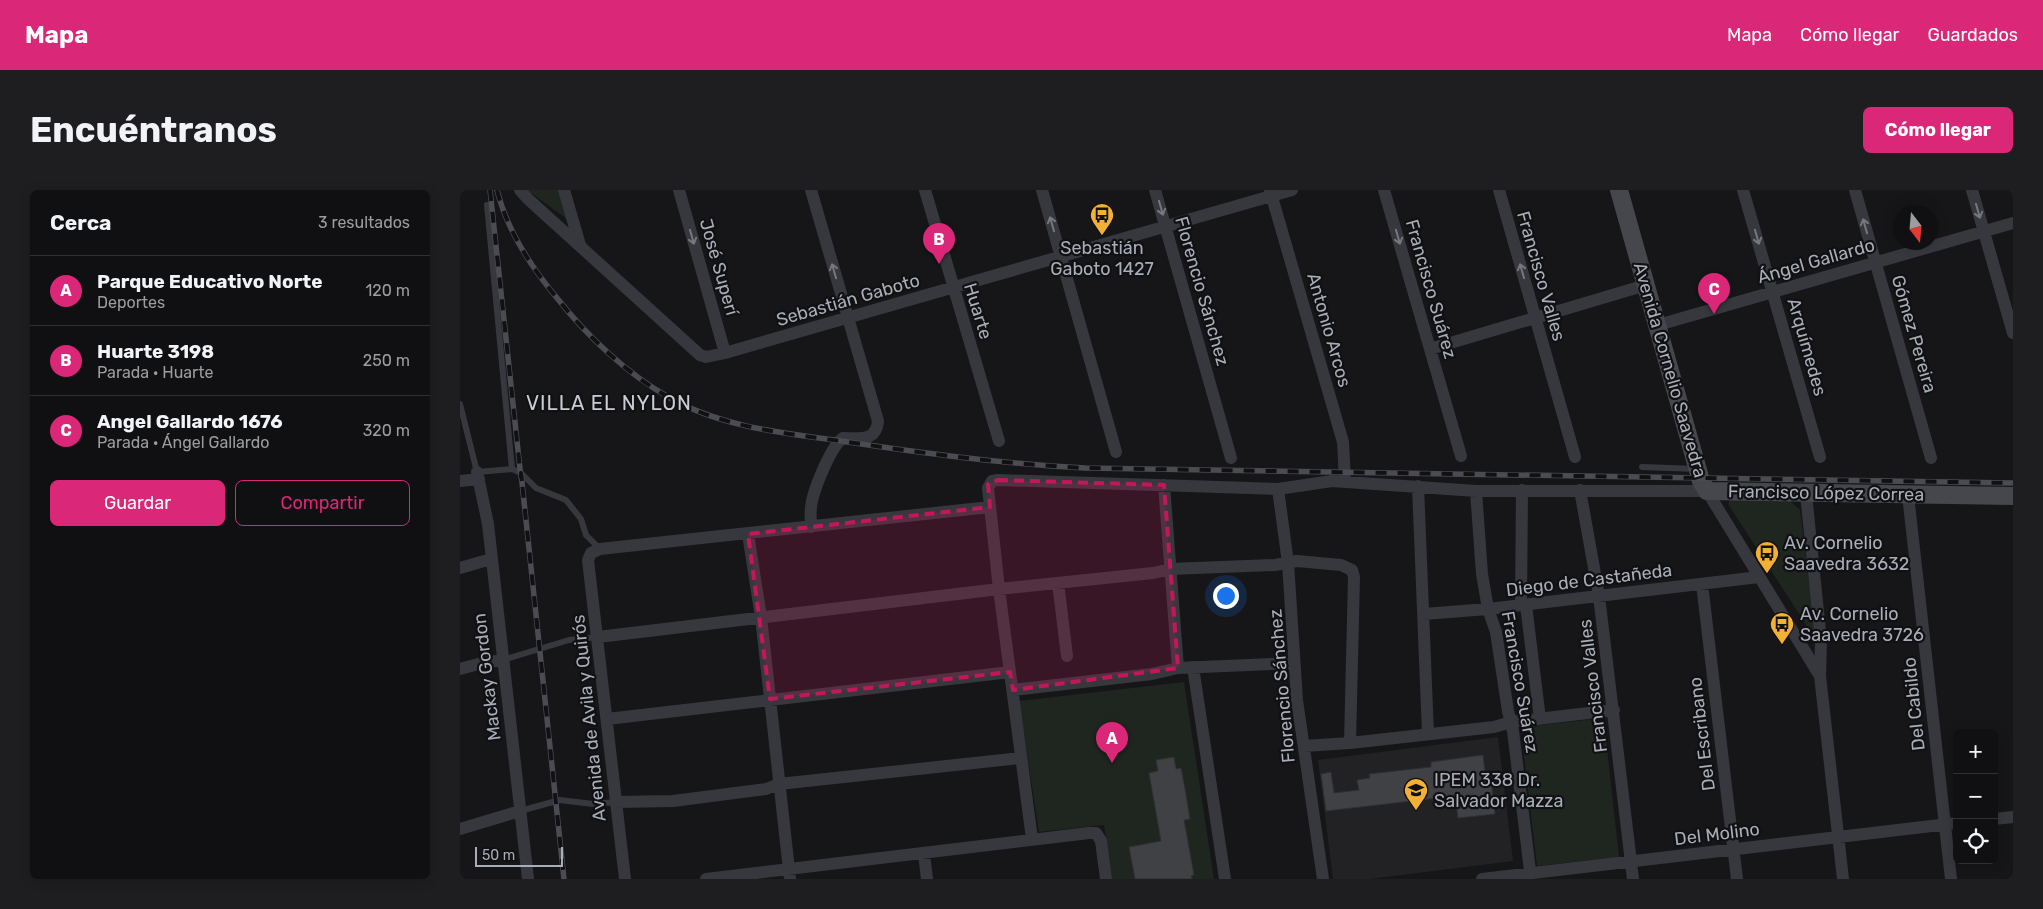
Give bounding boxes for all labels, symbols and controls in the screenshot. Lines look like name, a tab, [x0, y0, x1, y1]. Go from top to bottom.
text: Mapa	[25, 21, 88, 49]
text: Mapa	[1727, 24, 1772, 46]
text: Cómo llegar	[1800, 24, 1899, 46]
text: Guardados	[1927, 24, 2018, 46]
button: Cómo llegar	[1863, 107, 2013, 153]
text: Encuéntranos	[30, 109, 277, 151]
one-way arrow	[1156, 200, 1166, 216]
bus stop icon: Sebastián Gaboto 1427	[1089, 202, 1115, 236]
one-way arrow	[1973, 202, 1983, 218]
north arrow	[1893, 205, 1938, 250]
street label: Francisco Valles	[1512, 208, 1570, 344]
text: Cerca	[50, 210, 111, 235]
text: 3 resultados	[318, 213, 410, 232]
street label: Florencio Sánchez	[1170, 214, 1234, 368]
street label: José Superí	[695, 216, 744, 319]
one-way arrow	[1046, 216, 1056, 232]
street label: Francisco Suárez	[1401, 217, 1461, 361]
one-way arrow	[1860, 219, 1869, 235]
pin: B	[923, 223, 955, 264]
one-way arrow	[688, 228, 697, 244]
one-way arrow	[1393, 228, 1403, 244]
one-way arrow	[1752, 228, 1762, 244]
street label: Ángel Gallardo	[1755, 234, 1877, 288]
place label: Sebastián Gaboto 1427	[1050, 237, 1154, 280]
street label: Avenida Cornelio Saavedra	[1629, 260, 1711, 480]
one-way arrow	[829, 264, 839, 280]
one-way arrow	[1516, 264, 1526, 280]
street label: Sebastián Gaboto	[774, 269, 922, 331]
text: Parque Educativo Norte	[97, 270, 322, 293]
street label: Antonio Arcos	[1302, 270, 1356, 390]
pin: C	[1698, 273, 1730, 314]
street label: Gómez Pereira	[1887, 273, 1941, 395]
street label: Huarte	[959, 280, 997, 342]
text: A	[60, 281, 72, 300]
text: 120 m	[365, 281, 410, 300]
text: Deportes	[97, 293, 165, 312]
street label: Arquímedes	[1783, 296, 1831, 398]
text: Huarte 3198	[97, 340, 214, 363]
text: B	[60, 351, 72, 370]
text: 250 m	[363, 351, 410, 370]
text: Parada · Huarte	[97, 363, 213, 382]
district label: VILLA EL NYLON	[526, 391, 692, 415]
text: Angel Gallardo 1676	[97, 410, 283, 433]
text: C	[60, 421, 72, 440]
text: 320 m	[363, 421, 410, 440]
text: Parada · Ángel Gallardo	[97, 433, 269, 452]
button: Guardar	[50, 480, 225, 526]
button: Compartir	[235, 480, 410, 526]
street label: Francisco López Correa	[1728, 480, 1924, 506]
place label: Av. Cornelio Saavedra 3632	[1784, 532, 1909, 575]
bus stop icon: Av. Cornelio Saavedra 3632	[1754, 540, 1780, 574]
street label: Diego de Castañeda	[1505, 559, 1673, 601]
your location	[1213, 583, 1239, 609]
place label: Av. Cornelio Saavedra 3726	[1800, 603, 1924, 646]
street label: Florencio Sánchez	[1264, 608, 1300, 764]
street label: Francisco Suárez	[1497, 609, 1543, 755]
bus stop icon: Av. Cornelio Saavedra 3726	[1769, 611, 1795, 645]
street label: Mackay Gordon	[468, 612, 506, 742]
street label: Avenida de Avila y Quirós	[567, 614, 611, 822]
street label: Francisco Valles	[1574, 618, 1612, 754]
street label: Del Cabildo	[1898, 656, 1930, 752]
street label: Del Escribano	[1684, 676, 1720, 792]
pin: A	[1096, 722, 1128, 763]
map controls	[1953, 729, 1998, 864]
button: +	[1953, 729, 1998, 774]
place label: IPEM 338 Dr. Salvador Mazza	[1434, 769, 1563, 812]
button: −	[1953, 774, 1998, 819]
school or university icon: IPEM 338 Dr. Salvador Mazza	[1403, 777, 1429, 811]
street label: Del Molino	[1673, 818, 1761, 850]
button: locate	[1953, 819, 1998, 864]
scale bar	[475, 844, 562, 867]
text: 50 m	[482, 847, 515, 864]

